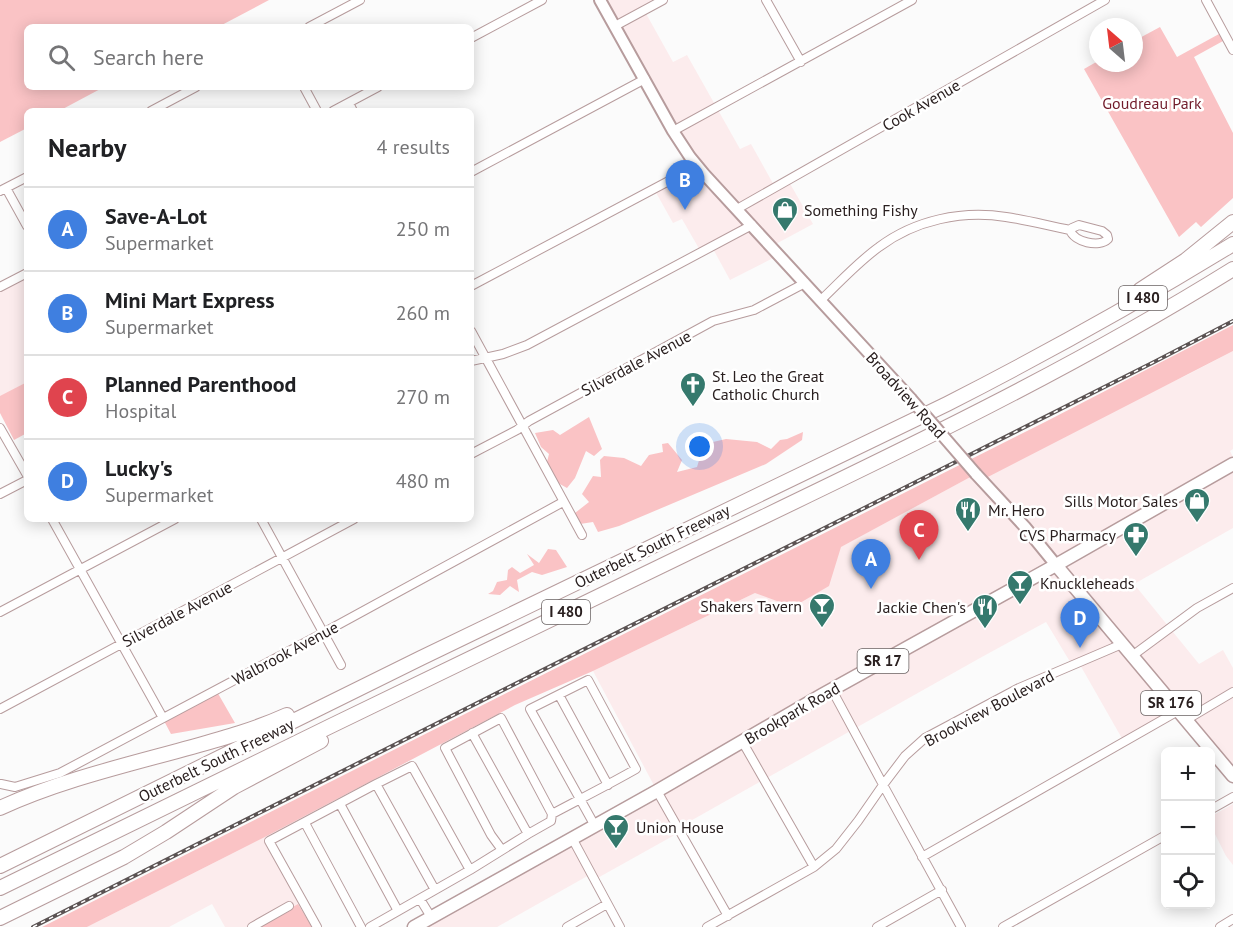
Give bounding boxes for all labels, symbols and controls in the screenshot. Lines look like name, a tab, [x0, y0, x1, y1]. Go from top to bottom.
north arrow	[1089, 18, 1143, 72]
search box	[24, 24, 474, 90]
icon: search	[45, 41, 78, 74]
text: Search here	[93, 43, 204, 71]
street label: Cook Avenue	[878, 75, 964, 135]
park label: Goudreau Park	[1102, 93, 1202, 113]
text: Nearby	[48, 131, 126, 164]
text: 4 results	[377, 134, 450, 160]
pin: B	[666, 160, 704, 210]
shop icon: Something Fishy	[770, 195, 800, 233]
place label: Something Fishy	[804, 200, 918, 220]
text: Save-A-Lot	[105, 202, 207, 230]
text: A	[61, 216, 74, 242]
text: 250 m	[396, 216, 450, 242]
text: Supermarket	[105, 230, 213, 256]
text: Mini Mart Express	[105, 286, 275, 314]
road number: I 480	[1119, 286, 1167, 310]
text: B	[62, 300, 73, 326]
text: 260 m	[396, 300, 450, 326]
text: Supermarket	[105, 314, 213, 340]
street label: Silverdale Avenue	[578, 326, 694, 400]
street label: Broadview Road	[862, 348, 950, 442]
place label: St. Leo the Great Catholic Church	[712, 366, 825, 404]
text: Planned Parenthood	[105, 370, 296, 398]
church icon: St. Leo the Great Catholic Church	[678, 370, 708, 408]
text: C	[62, 384, 73, 410]
text: 270 m	[396, 384, 450, 410]
text: Hospital	[105, 398, 176, 424]
your location	[685, 432, 714, 461]
text: Lucky's	[105, 454, 173, 482]
text: D	[61, 468, 74, 494]
text: 480 m	[396, 468, 450, 494]
text: Supermarket	[105, 482, 213, 508]
shop icon: Sills Motor Sales	[1182, 486, 1212, 524]
place label: Sills Motor Sales	[1064, 491, 1178, 511]
restaurant icon: Mr. Hero	[953, 495, 983, 533]
street label: Outerbelt South Freeway	[571, 499, 733, 592]
place label: Mr. Hero	[988, 500, 1044, 520]
pin: C	[900, 510, 938, 560]
pharmacy icon: CVS Pharmacy	[1121, 520, 1151, 558]
place label: CVS Pharmacy	[1019, 525, 1117, 545]
pin: A	[852, 540, 890, 589]
bar icon: Knuckleheads	[1005, 568, 1035, 606]
place label: Knuckleheads	[1040, 573, 1135, 593]
street label: Silverdale Avenue	[119, 577, 235, 651]
bar icon: Shakers Tavern	[807, 591, 837, 629]
restaurant icon: Jackie Chen's	[970, 592, 1000, 630]
place label: Shakers Tavern	[700, 596, 802, 616]
place label: Jackie Chen's	[877, 597, 966, 617]
pin: D	[1060, 598, 1100, 648]
road number: I 480	[542, 600, 590, 624]
street label: Walbrook Avenue	[228, 617, 342, 689]
road number: SR 17	[858, 649, 908, 673]
street label: Brookview Boulevard	[921, 665, 1057, 751]
street label: Brookpark Road	[741, 678, 843, 748]
road number: SR 176	[1141, 691, 1201, 715]
street label: Outerbelt South Freeway	[135, 713, 297, 806]
map controls	[1161, 747, 1215, 909]
button: +	[1161, 747, 1215, 801]
button: −	[1161, 801, 1215, 855]
bar icon: Union House	[601, 812, 631, 850]
place label: Union House	[636, 817, 724, 837]
button: locate	[1161, 855, 1215, 909]

